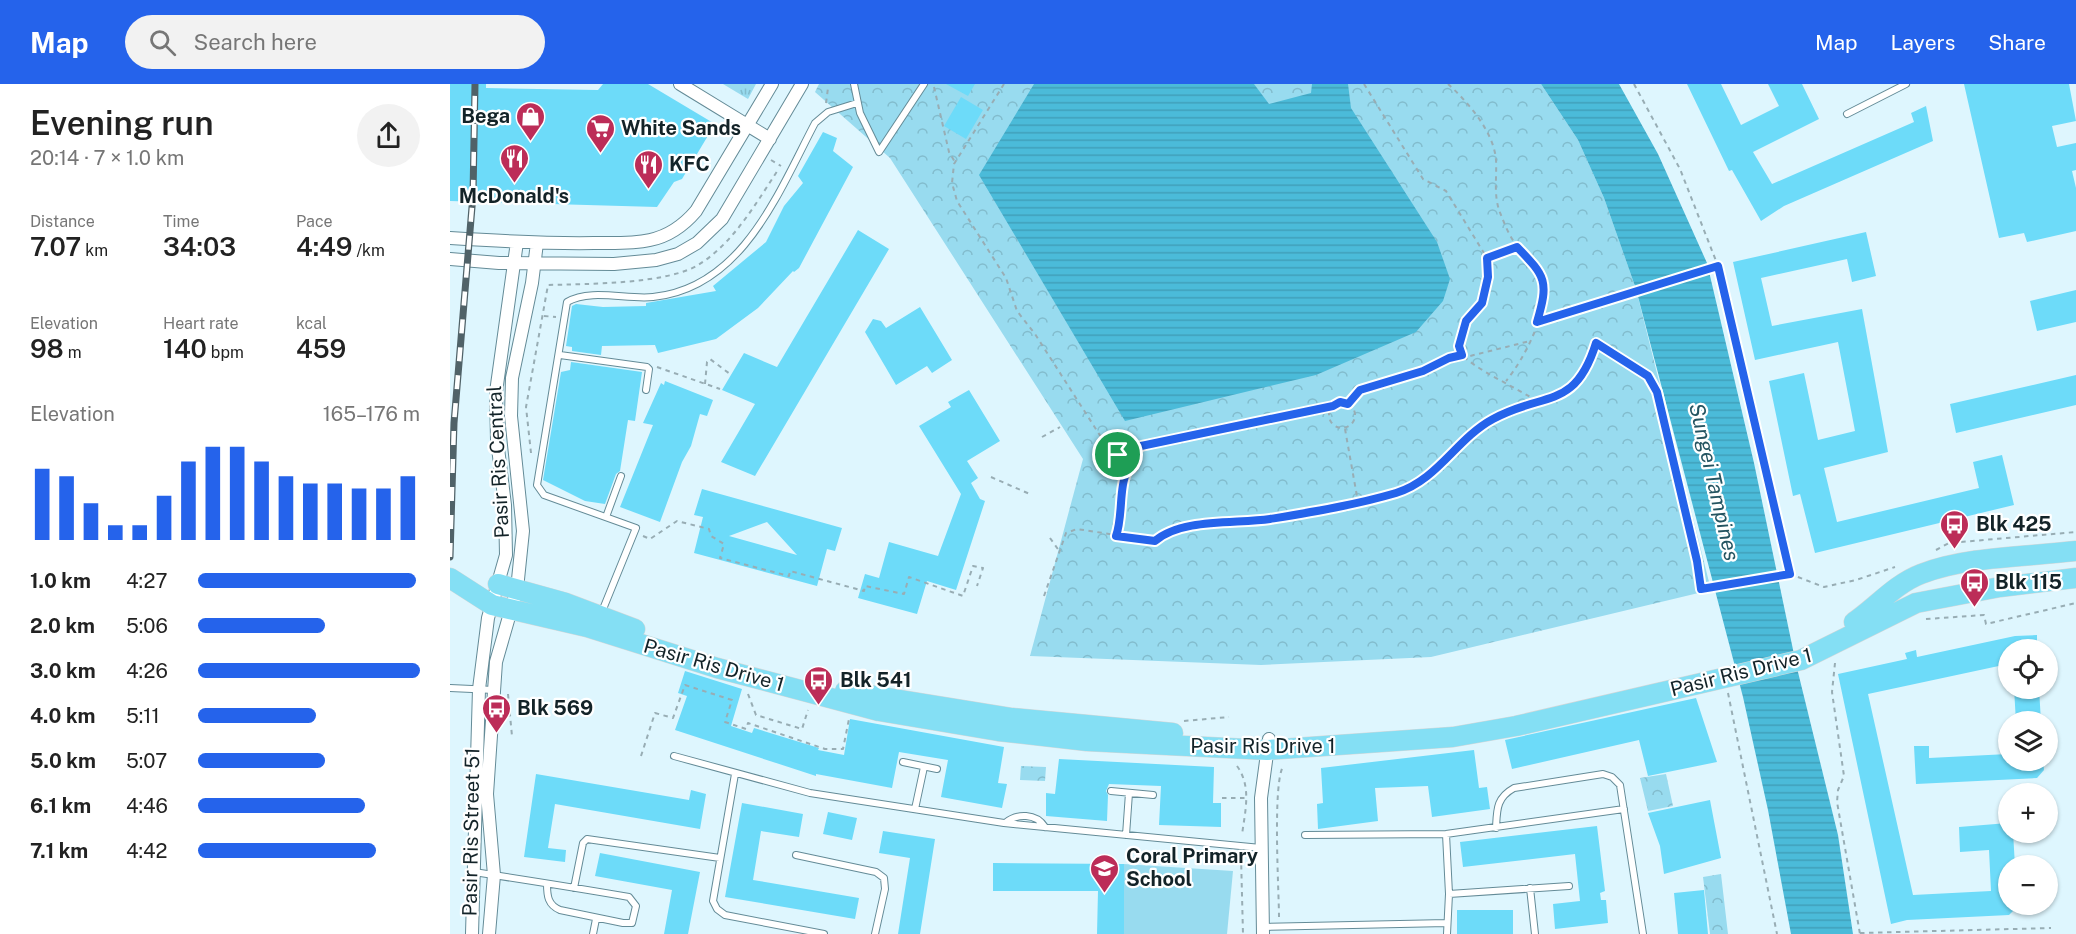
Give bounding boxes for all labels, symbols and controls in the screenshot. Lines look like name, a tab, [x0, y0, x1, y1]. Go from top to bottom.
search box	[125, 15, 545, 69]
text: Map	[30, 26, 89, 59]
icon: search	[146, 26, 179, 59]
text: Search here	[194, 29, 317, 55]
text: Map	[1815, 30, 1858, 55]
text: Layers	[1891, 30, 1955, 55]
text: Share	[1988, 30, 2046, 55]
shop icon: Bega	[515, 100, 547, 142]
text: Evening run	[30, 104, 213, 142]
button: share	[357, 104, 420, 167]
place label: Bega	[461, 104, 510, 128]
supermarket icon: White Sands	[584, 112, 616, 154]
place label: White Sands	[621, 116, 741, 140]
restaurant icon: McDonald's	[498, 142, 530, 184]
text: 20:14 · 7 × 1.0 km	[30, 146, 184, 170]
restaurant icon: KFC	[632, 148, 664, 190]
place label: KFC	[669, 152, 710, 176]
place label: McDonald's	[459, 184, 569, 208]
text: Distance	[30, 212, 95, 231]
text: Time	[163, 212, 199, 231]
text: Pace	[296, 212, 333, 231]
text: 7.07	[30, 231, 81, 262]
text: 34:03	[163, 231, 236, 262]
text: 4:49	[296, 231, 353, 262]
text: km	[81, 241, 108, 260]
text: /km	[353, 241, 385, 260]
text: Elevation	[30, 314, 98, 333]
text: Heart rate	[163, 314, 239, 333]
text: kcal	[296, 314, 327, 333]
text: 98	[30, 333, 64, 364]
text: 140	[163, 333, 207, 364]
text: 459	[296, 333, 346, 364]
text: m	[64, 343, 82, 362]
text: bpm	[207, 343, 244, 362]
street label: Pasir Ris Central	[482, 385, 514, 539]
water label: Sungei Tampines	[1684, 401, 1745, 563]
text: Elevation	[30, 402, 115, 426]
text: 165–176 m	[323, 402, 420, 426]
pin	[1092, 429, 1143, 480]
icon: arrive	[1101, 438, 1134, 471]
bus stop icon: Blk 425	[1939, 508, 1971, 550]
place label: Blk 425	[1976, 512, 2052, 536]
bus stop icon: Blk 115	[1958, 566, 1990, 608]
text: 1.0 km	[30, 569, 91, 593]
text: 4:27	[126, 569, 167, 593]
place label: Blk 115	[1995, 570, 2062, 594]
text: 2.0 km	[30, 614, 95, 638]
text: 5:06	[126, 614, 168, 638]
street label: Pasir Ris Drive 1	[641, 633, 787, 697]
map controls	[1998, 639, 2058, 915]
button: locate	[1998, 639, 2058, 699]
street label: Pasir Ris Drive 1	[1668, 643, 1814, 701]
text: 3.0 km	[30, 659, 96, 683]
text: 4:26	[126, 659, 168, 683]
bus stop icon: Blk 541	[803, 664, 835, 706]
place label: Blk 541	[840, 668, 911, 692]
bus stop icon: Blk 569	[480, 692, 512, 734]
place label: Blk 569	[517, 696, 593, 720]
text: 4.0 km	[30, 704, 95, 728]
text: 5:11	[126, 704, 160, 728]
button: layers	[1998, 711, 2058, 771]
street label: Pasir Ris Drive 1	[1190, 734, 1336, 758]
street label: Pasir Ris Street 51	[458, 747, 484, 917]
text: 5.0 km	[30, 749, 96, 773]
text: 5:07	[126, 749, 167, 773]
button: +	[1998, 783, 2058, 843]
text: 6.1 km	[30, 794, 91, 818]
text: 4:46	[126, 794, 168, 818]
text: 7.1 km	[30, 839, 88, 863]
text: 4:42	[126, 839, 167, 863]
place label: Coral Primary School	[1126, 844, 1258, 891]
school or university icon: Coral Primary School	[1089, 852, 1121, 894]
button: −	[1998, 855, 2058, 915]

